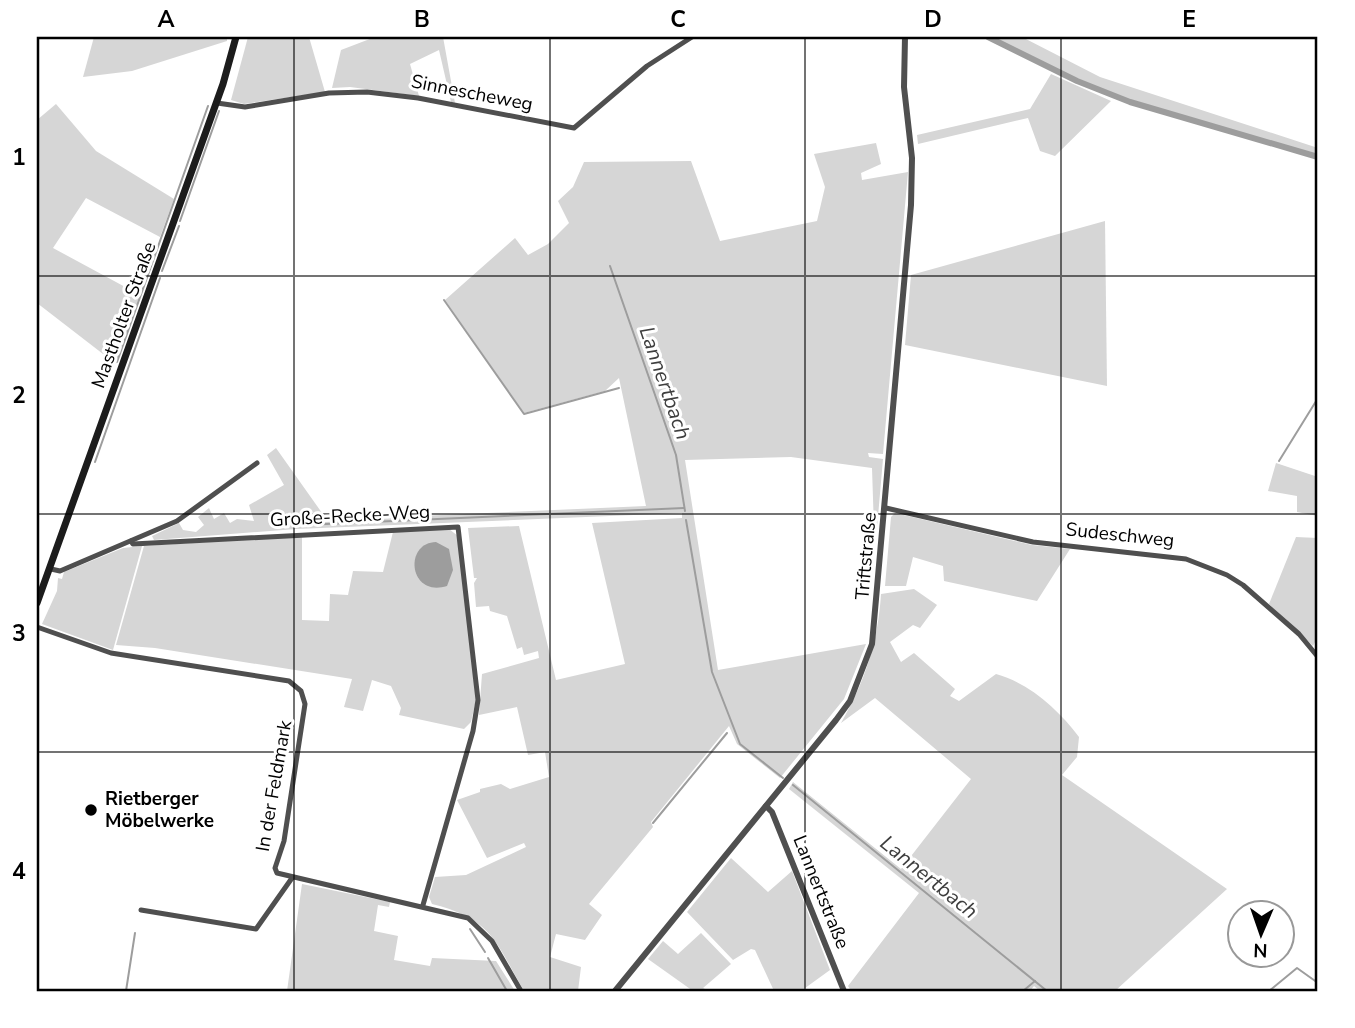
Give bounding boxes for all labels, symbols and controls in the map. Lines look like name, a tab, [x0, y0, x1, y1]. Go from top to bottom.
text: A	[157, 4, 175, 35]
text: B	[414, 4, 430, 35]
text: C	[670, 4, 686, 35]
text: D	[924, 4, 942, 35]
text: E	[1182, 4, 1196, 35]
street label: Sinnescheweg	[409, 68, 535, 118]
text: 1	[12, 142, 26, 173]
street label: Mastholter Straße	[85, 238, 163, 392]
water label: Lannertbach	[633, 323, 697, 443]
text: 2	[12, 380, 26, 411]
street label: Große-Recke-Weg	[269, 499, 431, 533]
street label: Triftstraße	[849, 511, 883, 601]
street label: Sudeschweg	[1064, 516, 1176, 554]
text: 3	[12, 618, 26, 649]
street label: In der Feldmark	[250, 718, 298, 854]
place label: Rietberger Möbelwerke	[105, 786, 214, 834]
marker: Rietberger Möbelwerke	[83, 802, 99, 818]
water label: Lannertbach	[874, 829, 984, 925]
street label: Lannertstraße	[786, 831, 856, 953]
text: 4	[12, 856, 26, 887]
north arrow	[1226, 898, 1296, 968]
text: N	[1253, 937, 1268, 963]

